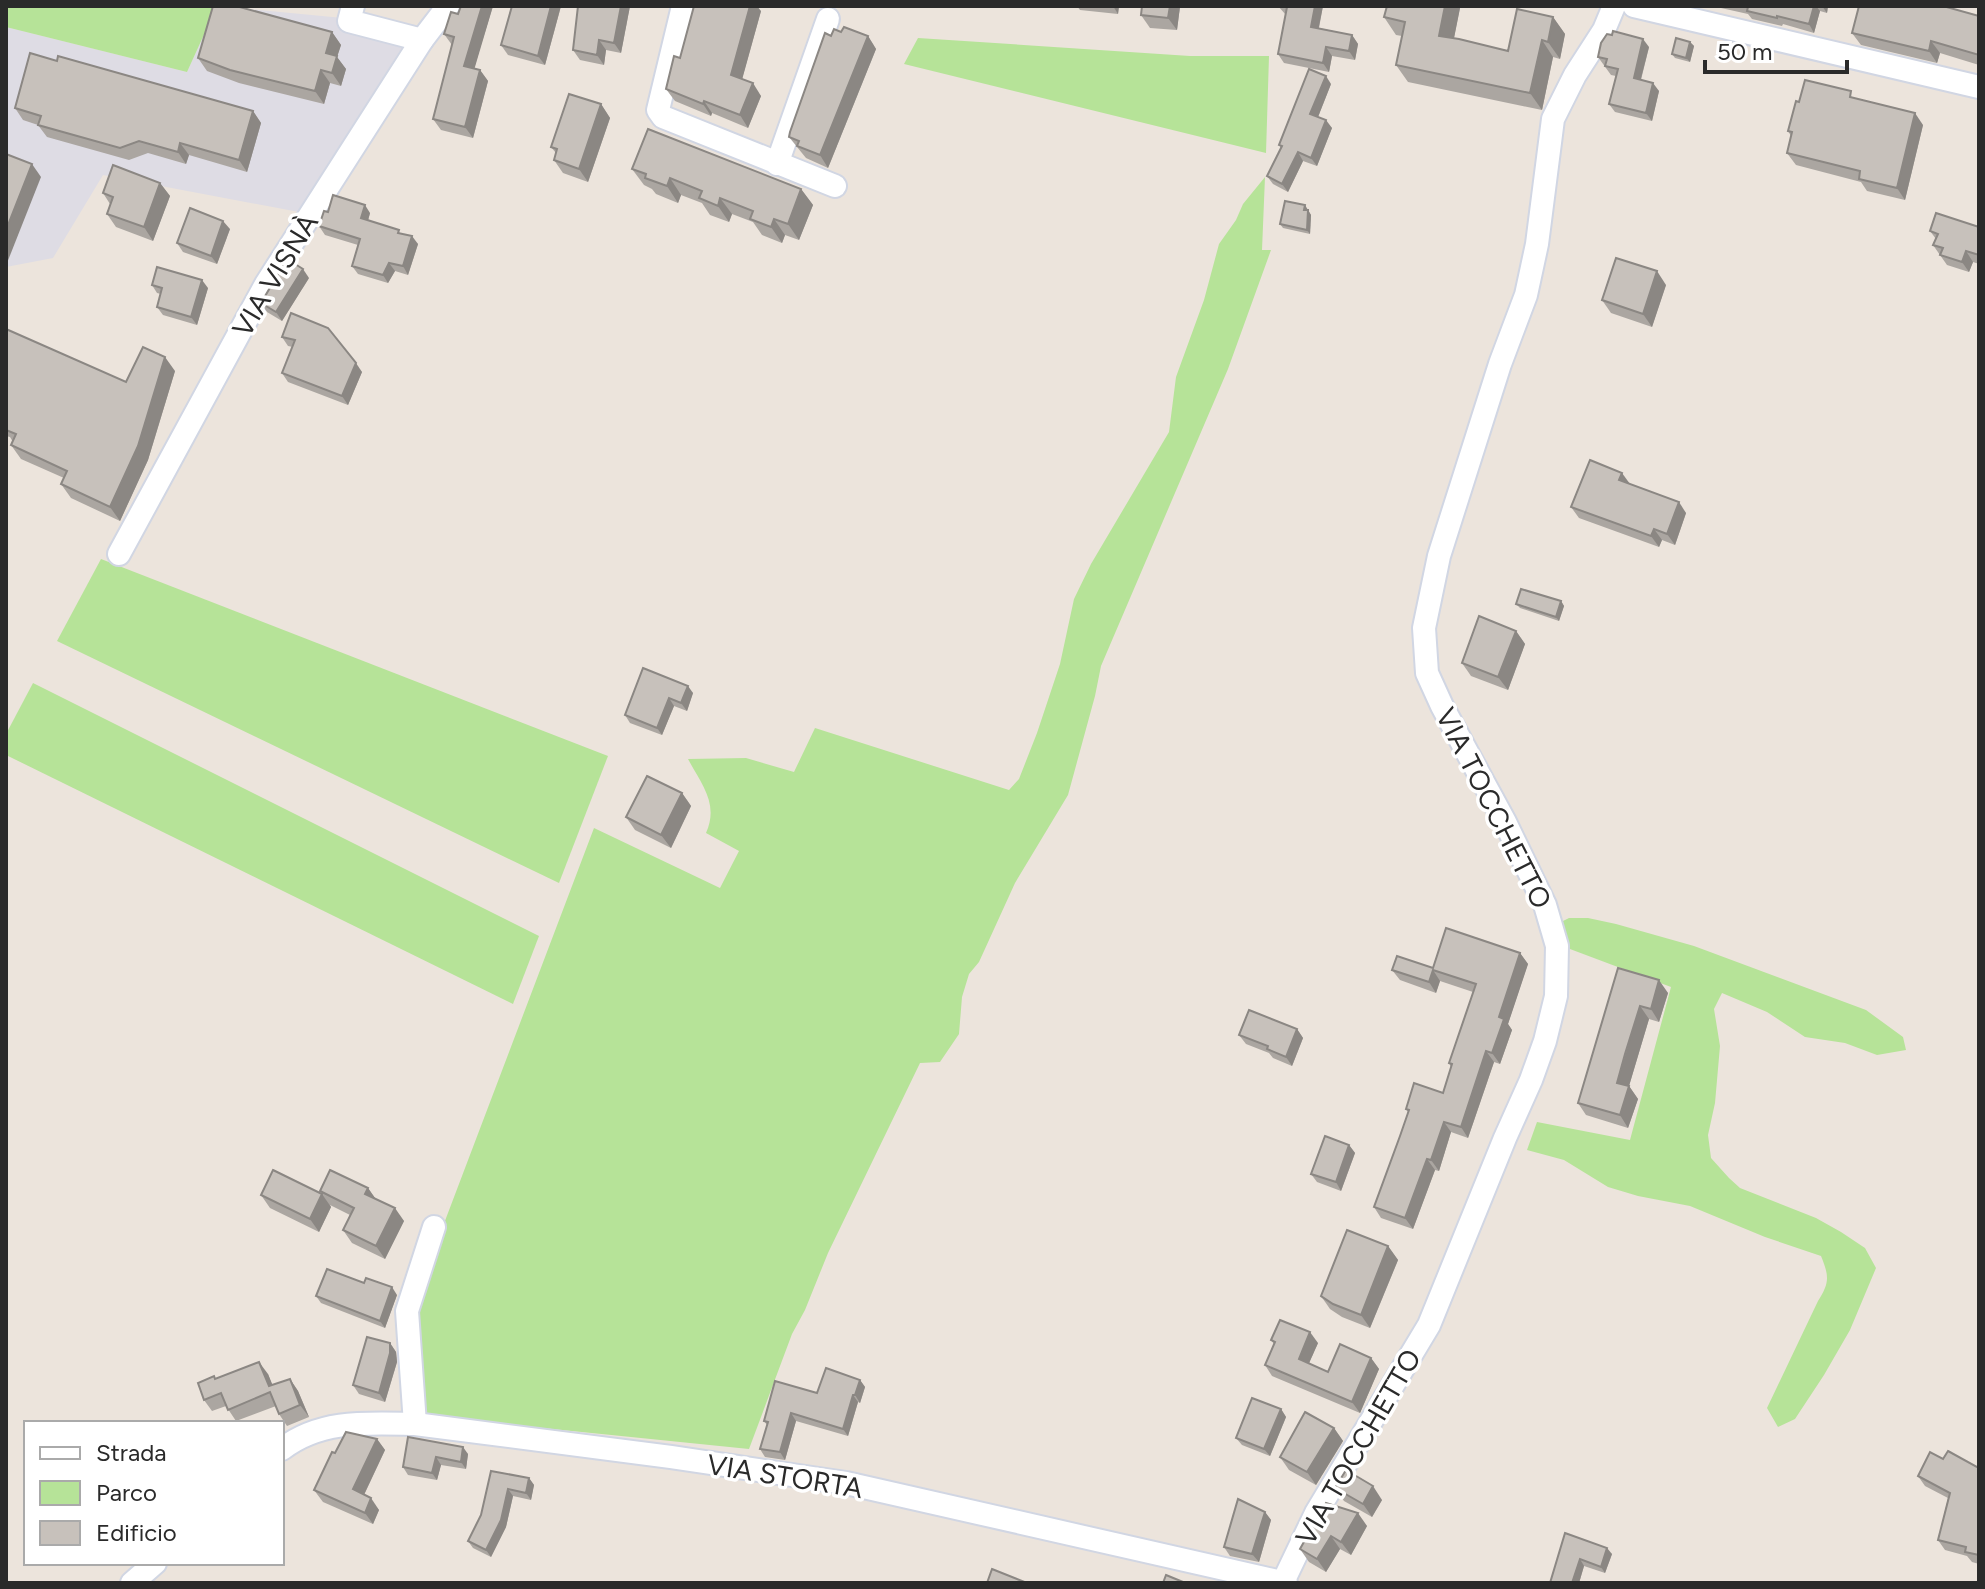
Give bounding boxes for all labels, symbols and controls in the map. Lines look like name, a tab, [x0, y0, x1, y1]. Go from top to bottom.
scale bar	[1705, 24, 1847, 74]
text: 50 m	[1717, 37, 1773, 66]
street label: VIA VISNÀ	[225, 207, 325, 343]
street label: VIA TOCCHETTO	[1429, 702, 1559, 914]
street label: VIA TOCCHETTO	[1288, 1343, 1428, 1551]
legend	[24, 1421, 284, 1565]
text: Strada	[96, 1438, 166, 1467]
street label: VIA STORTA	[705, 1447, 865, 1505]
text: Parco	[96, 1478, 157, 1507]
text: Edificio	[96, 1518, 177, 1547]

